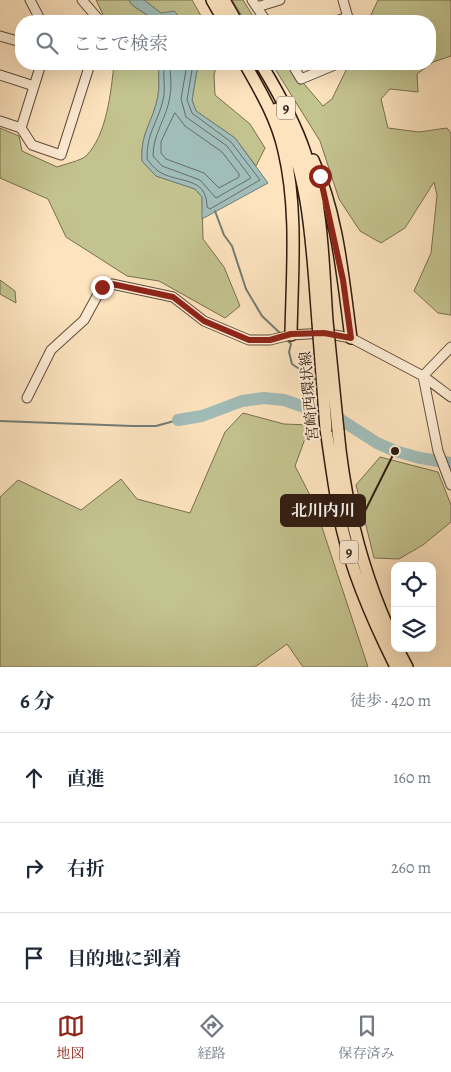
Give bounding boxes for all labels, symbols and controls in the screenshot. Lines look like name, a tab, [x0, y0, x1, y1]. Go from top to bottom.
search box	[15, 15, 436, 70]
icon: search	[33, 29, 61, 57]
text: ここで検索	[73, 31, 168, 57]
road number: 9	[277, 96, 295, 120]
route start	[309, 165, 332, 188]
route end	[91, 276, 114, 299]
street label: 宮崎西環状線	[295, 350, 323, 442]
callout: 北川内川	[281, 495, 365, 526]
text: 北川内川	[291, 500, 355, 522]
road number: 9	[340, 540, 358, 564]
map controls	[391, 562, 436, 652]
button: locate	[391, 562, 436, 607]
button: layers	[391, 607, 436, 652]
text: 6 分	[20, 687, 54, 715]
text: 徒歩 · 420 m	[350, 690, 431, 712]
icon: ahead	[20, 764, 48, 792]
text: 直進	[67, 766, 105, 792]
text: 160 m	[393, 767, 431, 789]
icon: right	[20, 854, 48, 882]
text: 右折	[67, 856, 105, 882]
text: 260 m	[391, 857, 431, 879]
icon: arrive	[20, 944, 48, 972]
text: 目的地に到着	[67, 946, 181, 972]
tab: 地図	[57, 1012, 85, 1063]
tab: 経路	[198, 1012, 226, 1063]
tab: 保存済み	[339, 1012, 395, 1063]

